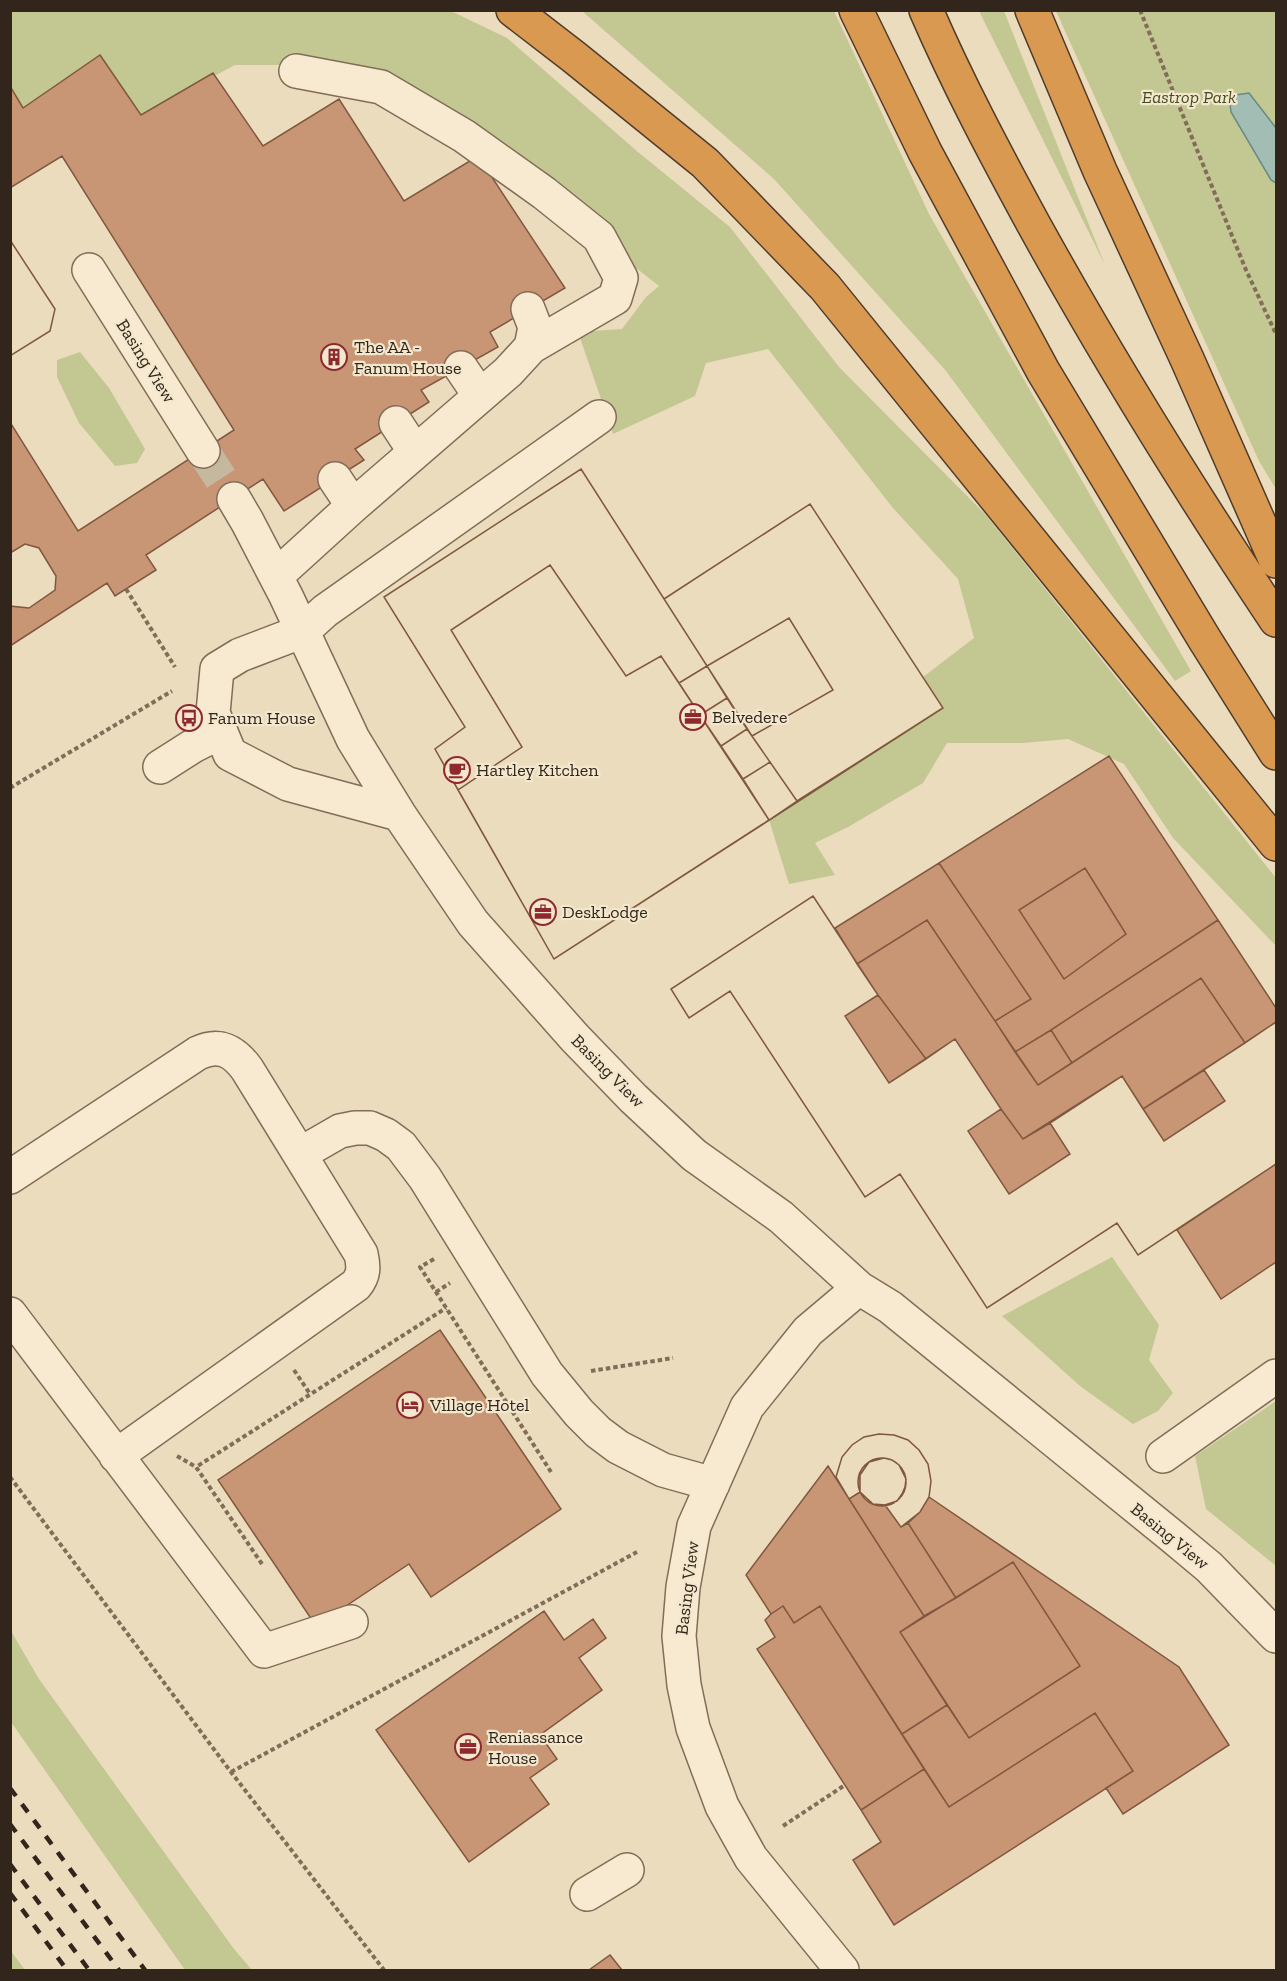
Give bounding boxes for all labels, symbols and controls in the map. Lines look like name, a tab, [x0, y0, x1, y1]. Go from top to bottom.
park label: Eastrop Park	[1142, 86, 1236, 108]
street label: Basing View	[112, 315, 180, 407]
place label: The AA - Fanum House	[354, 336, 461, 379]
building icon: The AA - Fanum House	[319, 342, 349, 372]
office icon: Belvedere	[678, 702, 708, 732]
bus stop icon: Fanum House	[174, 703, 204, 733]
place label: Belvedere	[712, 706, 788, 728]
place label: Fanum House	[208, 707, 315, 729]
cafe icon: Hartley Kitchen	[442, 755, 472, 785]
place label: Hartley Kitchen	[476, 759, 599, 781]
office icon: DeskLodge	[528, 897, 558, 927]
place label: DeskLodge	[562, 901, 648, 923]
street label: Basing View	[567, 1030, 649, 1112]
hotel icon: Village Hotel	[395, 1390, 425, 1420]
place label: Village Hotel	[429, 1394, 530, 1416]
street label: Basing View	[1126, 1498, 1214, 1574]
street label: Basing View	[670, 1540, 704, 1636]
place label: Reniassance House	[488, 1726, 583, 1769]
office icon: Reniassance House	[453, 1732, 483, 1762]

